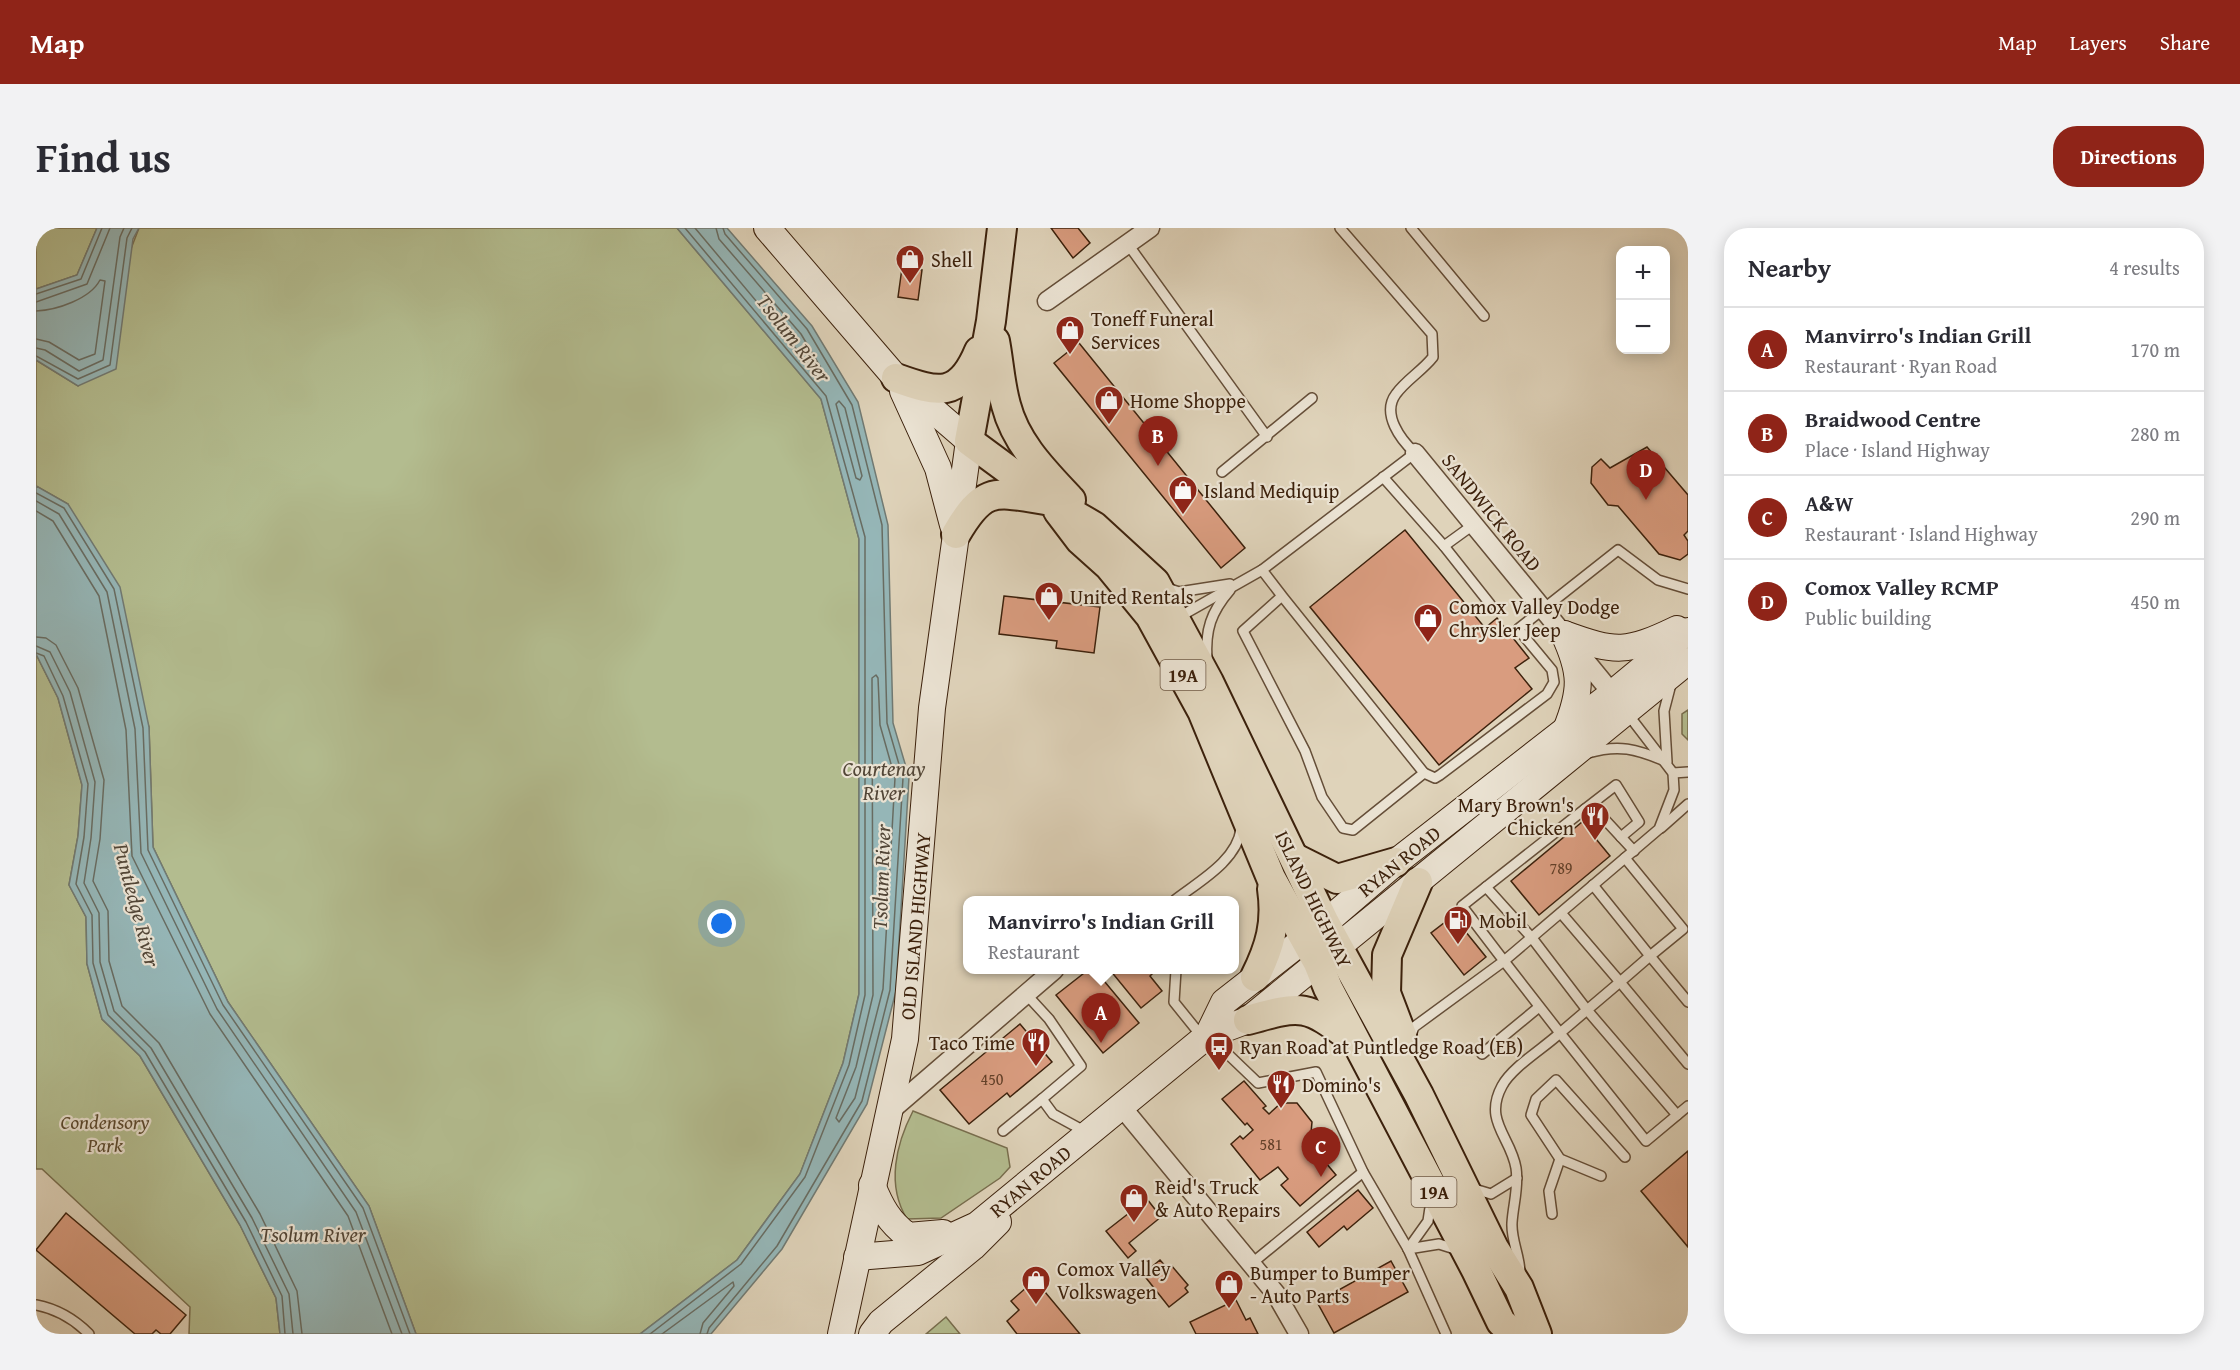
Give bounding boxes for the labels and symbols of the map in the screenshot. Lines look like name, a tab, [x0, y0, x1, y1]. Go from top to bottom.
shop icon: Shell	[894, 243, 926, 285]
place label: Shell	[931, 245, 973, 274]
water label: Tsolum River	[749, 287, 839, 390]
place label: Toneff Funeral Services	[1091, 304, 1214, 356]
shop icon: Toneff Funeral Services	[1054, 314, 1086, 356]
shop icon: Home Shoppe	[1093, 384, 1125, 426]
place label: Home Shoppe	[1130, 386, 1246, 415]
pin: B	[1138, 416, 1178, 466]
street label: SANDWICK ROAD	[1435, 447, 1549, 577]
pin: D	[1626, 450, 1666, 500]
shop icon: Island Mediquip	[1167, 474, 1199, 516]
place label: Island Mediquip	[1204, 476, 1340, 505]
shop icon: United Rentals	[1033, 580, 1065, 622]
place label: United Rentals	[1070, 582, 1194, 611]
place label: Comox Valley Dodge Chrysler Jeep	[1449, 592, 1620, 644]
shop icon: Comox Valley Dodge Chrysler Jeep	[1412, 602, 1444, 644]
road number: 19A	[1160, 660, 1206, 690]
water label: Courtenay River	[842, 753, 926, 808]
place label: Mary Brown's Chicken	[1458, 790, 1574, 842]
restaurant icon: Mary Brown's Chicken	[1579, 800, 1611, 842]
street label: RYAN ROAD	[1351, 819, 1447, 903]
water label: Tsolum River	[864, 823, 898, 930]
street label: ISLAND HIGHWAY	[1268, 825, 1360, 973]
street label: OLD ISLAND HIGHWAY	[892, 831, 938, 1021]
water label: Puntledge River	[105, 839, 169, 971]
house number: 789	[1549, 856, 1573, 880]
fuel station icon: Mobil	[1442, 904, 1474, 946]
place label: Mobil	[1479, 906, 1528, 935]
your location	[707, 909, 736, 938]
pin: A	[1082, 994, 1120, 1043]
restaurant icon: Taco Time	[1020, 1026, 1052, 1068]
place label: Taco Time	[929, 1028, 1015, 1057]
bus stop icon: Ryan Road at Puntledge Road (EB)	[1203, 1030, 1235, 1072]
place label: Ryan Road at Puntledge Road (EB)	[1240, 1032, 1523, 1061]
house number: 450	[980, 1067, 1004, 1091]
restaurant icon: Domino's	[1265, 1068, 1297, 1110]
place label: Domino's	[1302, 1070, 1381, 1099]
park label: Condensory Park	[61, 1107, 149, 1159]
pin: C	[1302, 1128, 1340, 1177]
house number: 581	[1259, 1132, 1283, 1156]
street label: RYAN ROAD	[983, 1138, 1077, 1224]
place label: Reid's Truck & Auto Repairs	[1155, 1172, 1281, 1224]
road number: 19A	[1412, 1177, 1456, 1207]
shop icon: Reid's Truck & Auto Repairs	[1118, 1182, 1150, 1224]
water label: Tsolum River	[260, 1219, 367, 1250]
place label: Comox Valley Volkswagen	[1057, 1254, 1171, 1306]
place label: Bumper to Bumper - Auto Parts	[1250, 1258, 1410, 1310]
shop icon: Comox Valley Volkswagen	[1020, 1264, 1052, 1306]
shop icon: Bumper to Bumper - Auto Parts	[1213, 1268, 1245, 1310]

